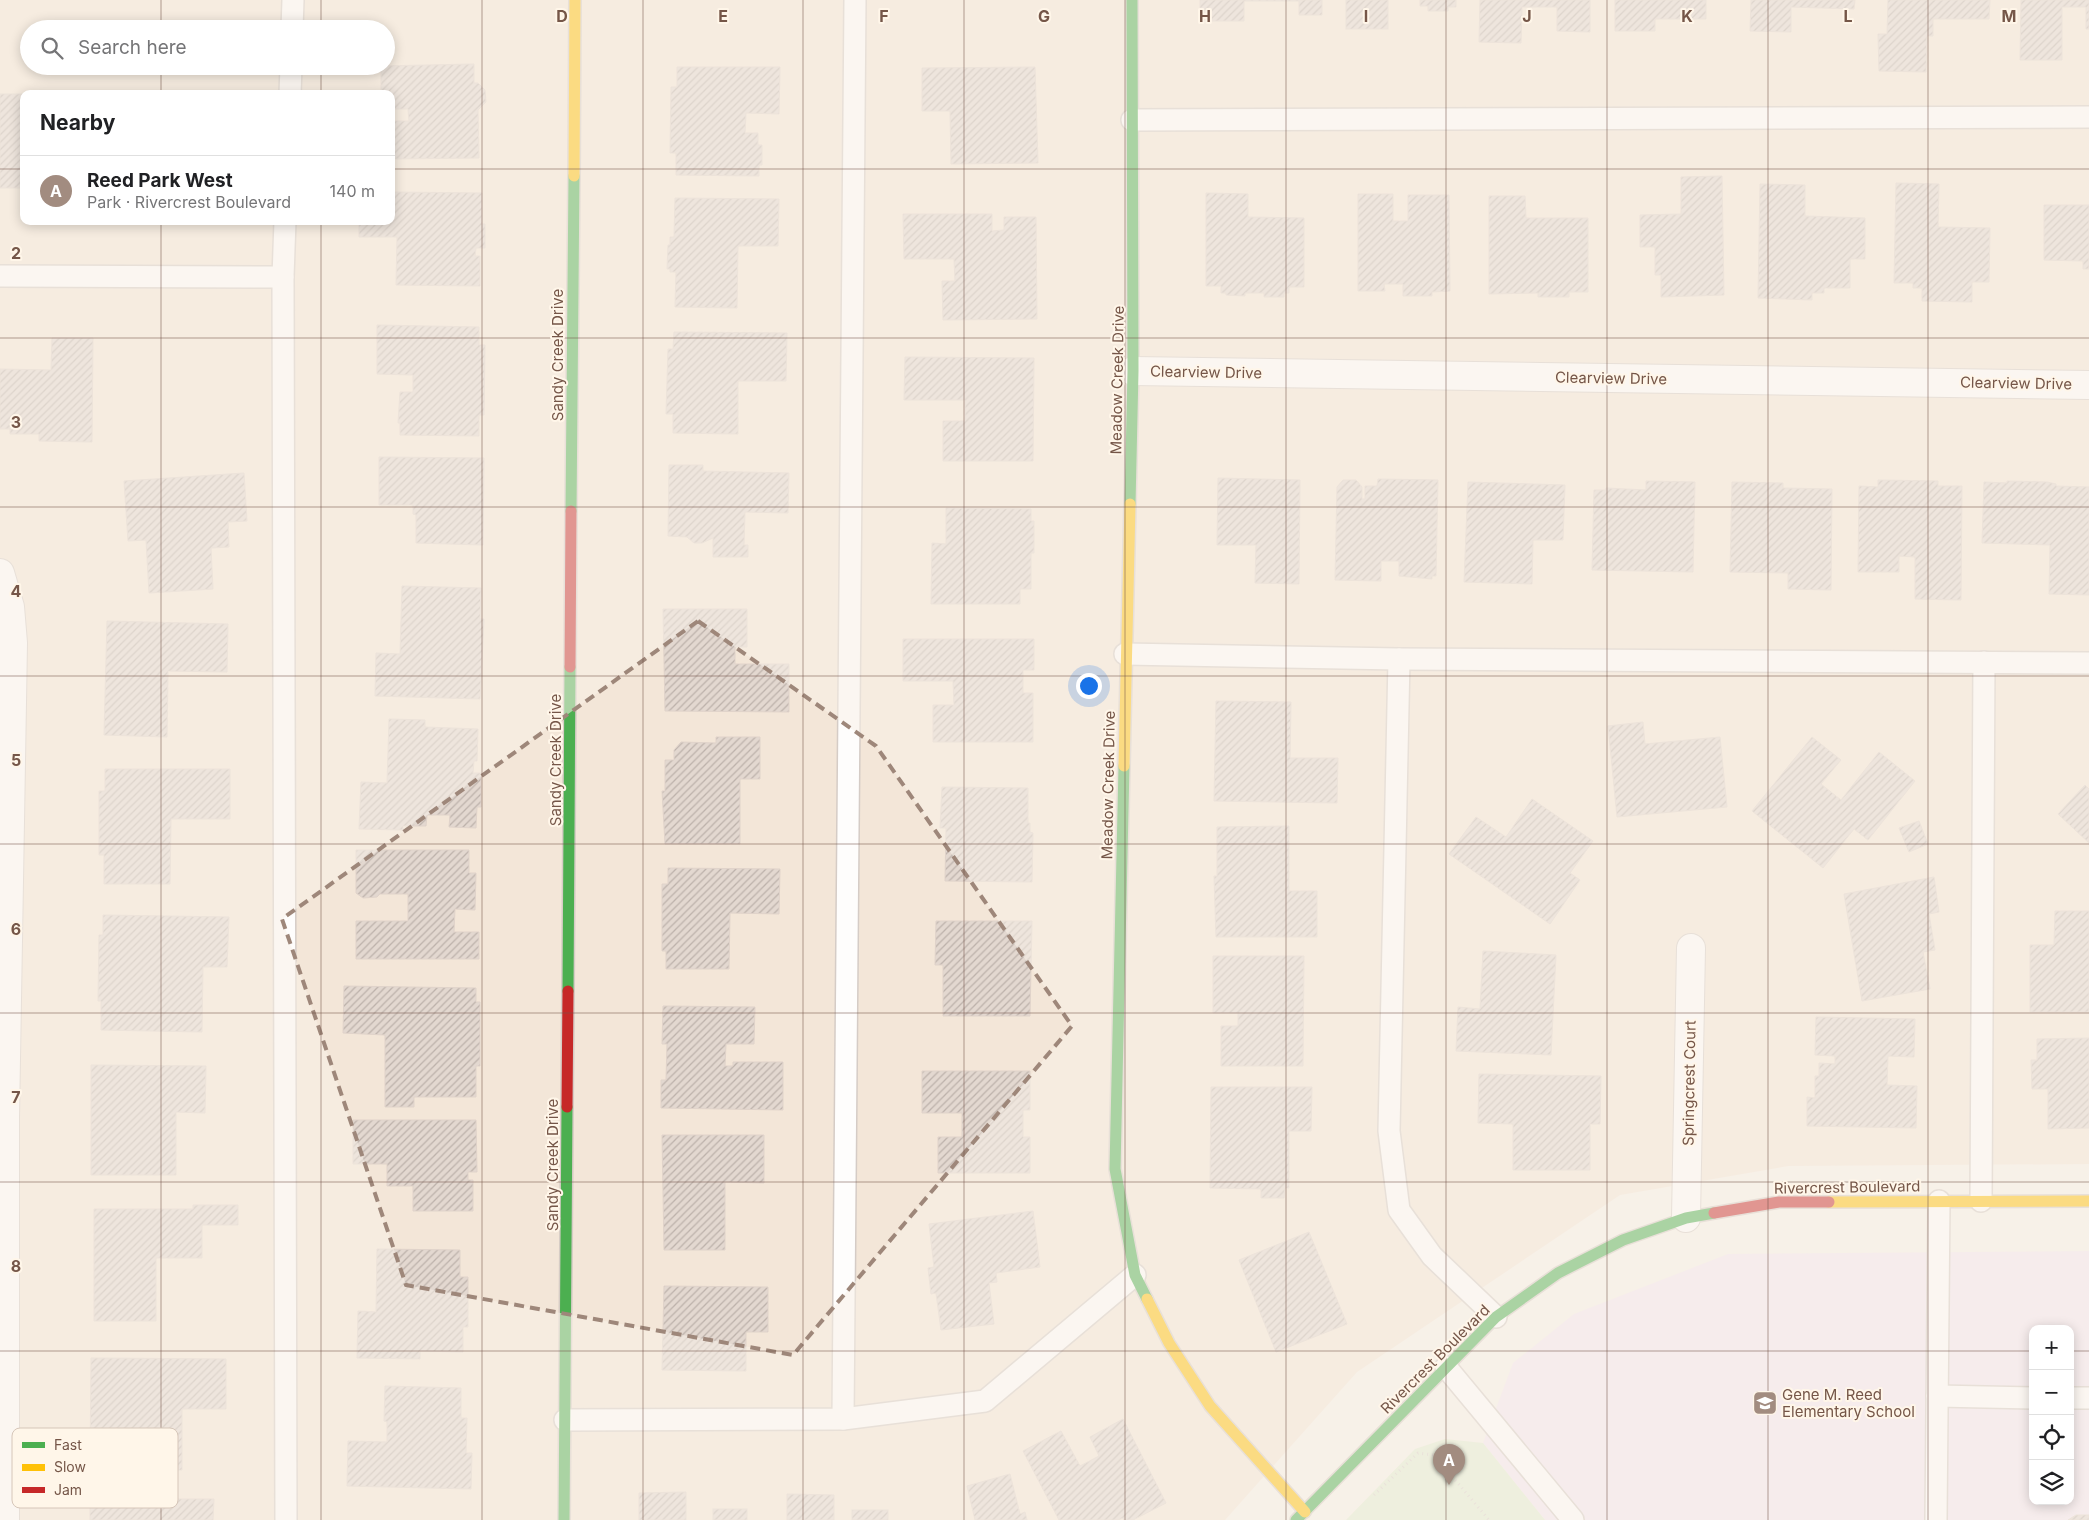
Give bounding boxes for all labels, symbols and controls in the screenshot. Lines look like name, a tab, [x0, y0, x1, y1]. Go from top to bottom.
text: D	[556, 6, 568, 26]
text: E	[718, 6, 728, 26]
text: F	[879, 6, 889, 26]
text: G	[1038, 6, 1050, 26]
text: H	[1199, 6, 1211, 26]
text: I	[1364, 6, 1368, 26]
text: J	[1522, 6, 1532, 26]
text: K	[1681, 6, 1693, 26]
text: L	[1843, 6, 1853, 26]
text: M	[2002, 6, 2016, 26]
search box	[20, 20, 395, 75]
icon: search	[38, 34, 66, 62]
text: Search here	[78, 36, 187, 59]
text: Nearby	[40, 110, 115, 135]
text: Reed Park West	[87, 169, 233, 192]
text: A	[50, 181, 62, 201]
text: 140 m	[330, 181, 375, 201]
text: Park · Rivercrest Boulevard	[87, 192, 291, 212]
text: 2	[11, 243, 21, 263]
street label: Sandy Creek Drive	[548, 289, 567, 421]
street label: Meadow Creek Drive	[1106, 305, 1128, 455]
street label: Clearview Drive	[1150, 362, 1262, 382]
street label: Clearview Drive	[1555, 368, 1667, 388]
street label: Clearview Drive	[1960, 373, 2072, 393]
text: 3	[11, 412, 21, 432]
text: 4	[11, 581, 22, 601]
your location	[1076, 673, 1102, 699]
street label: Sandy Creek Drive	[546, 694, 565, 826]
street label: Meadow Creek Drive	[1097, 710, 1119, 860]
text: 5	[11, 750, 21, 770]
text: 6	[11, 919, 21, 939]
street label: Springcrest Court	[1678, 1020, 1700, 1146]
text: 7	[11, 1087, 21, 1107]
street label: Sandy Creek Drive	[543, 1099, 562, 1231]
street label: Rivercrest Boulevard	[1774, 1176, 1920, 1198]
text: 8	[11, 1256, 21, 1276]
street label: Rivercrest Boulevard	[1377, 1301, 1493, 1417]
map controls	[2029, 1325, 2074, 1505]
button: +	[2029, 1325, 2074, 1370]
button: −	[2029, 1370, 2074, 1415]
place label: Gene M. Reed Elementary School	[1782, 1385, 1915, 1421]
school or university icon: Gene M. Reed Elementary School	[1752, 1390, 1778, 1416]
button: locate	[2029, 1415, 2074, 1460]
legend	[12, 1428, 178, 1508]
text: Fast	[54, 1436, 82, 1453]
pin: A	[1433, 1444, 1465, 1485]
text: Slow	[54, 1458, 86, 1475]
button: layers	[2029, 1460, 2074, 1505]
text: Jam	[54, 1481, 82, 1498]

